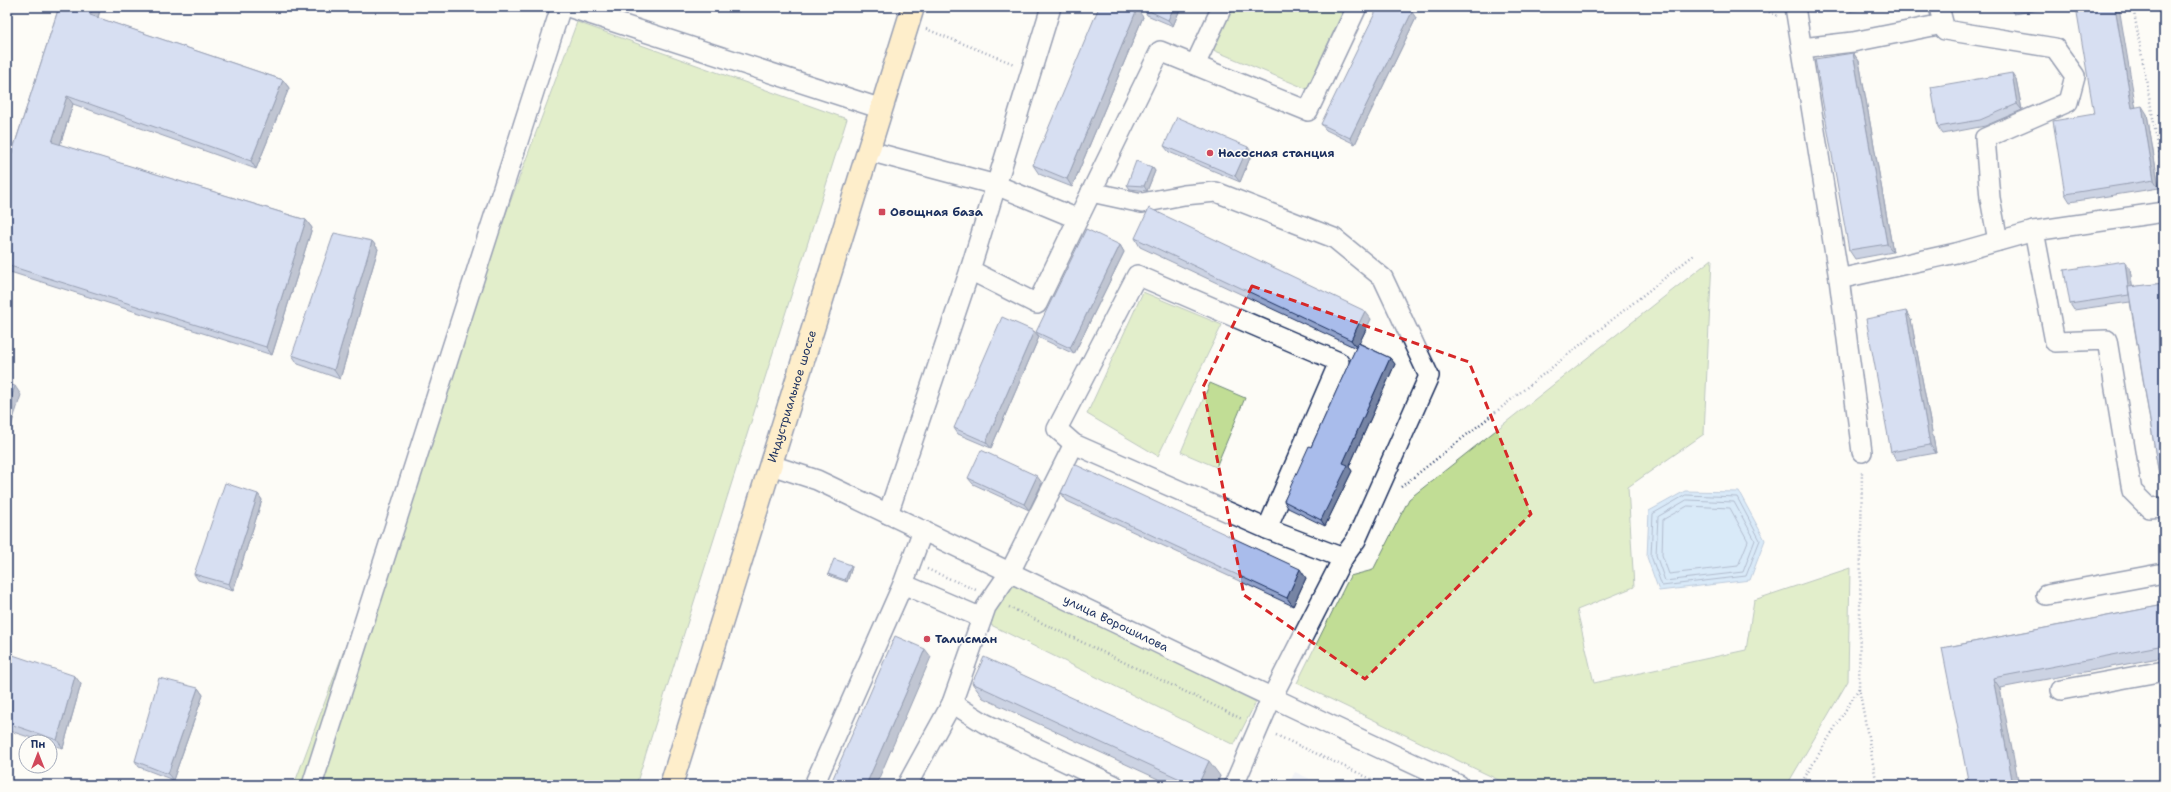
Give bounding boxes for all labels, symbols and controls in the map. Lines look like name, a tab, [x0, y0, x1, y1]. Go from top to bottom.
place label: Насосная станция	[1218, 145, 1335, 161]
marker: Насосная станция	[1205, 148, 1215, 158]
place label: Овощная база	[890, 204, 984, 220]
marker: Овощная база	[877, 207, 887, 217]
street label: Индустриальное шоссе	[764, 328, 820, 465]
street label: улица Ворошилова	[1061, 591, 1172, 655]
place label: Талисман	[935, 631, 997, 647]
marker: Талисман	[922, 634, 932, 644]
north arrow	[18, 734, 58, 774]
text: Пн	[31, 737, 45, 752]

